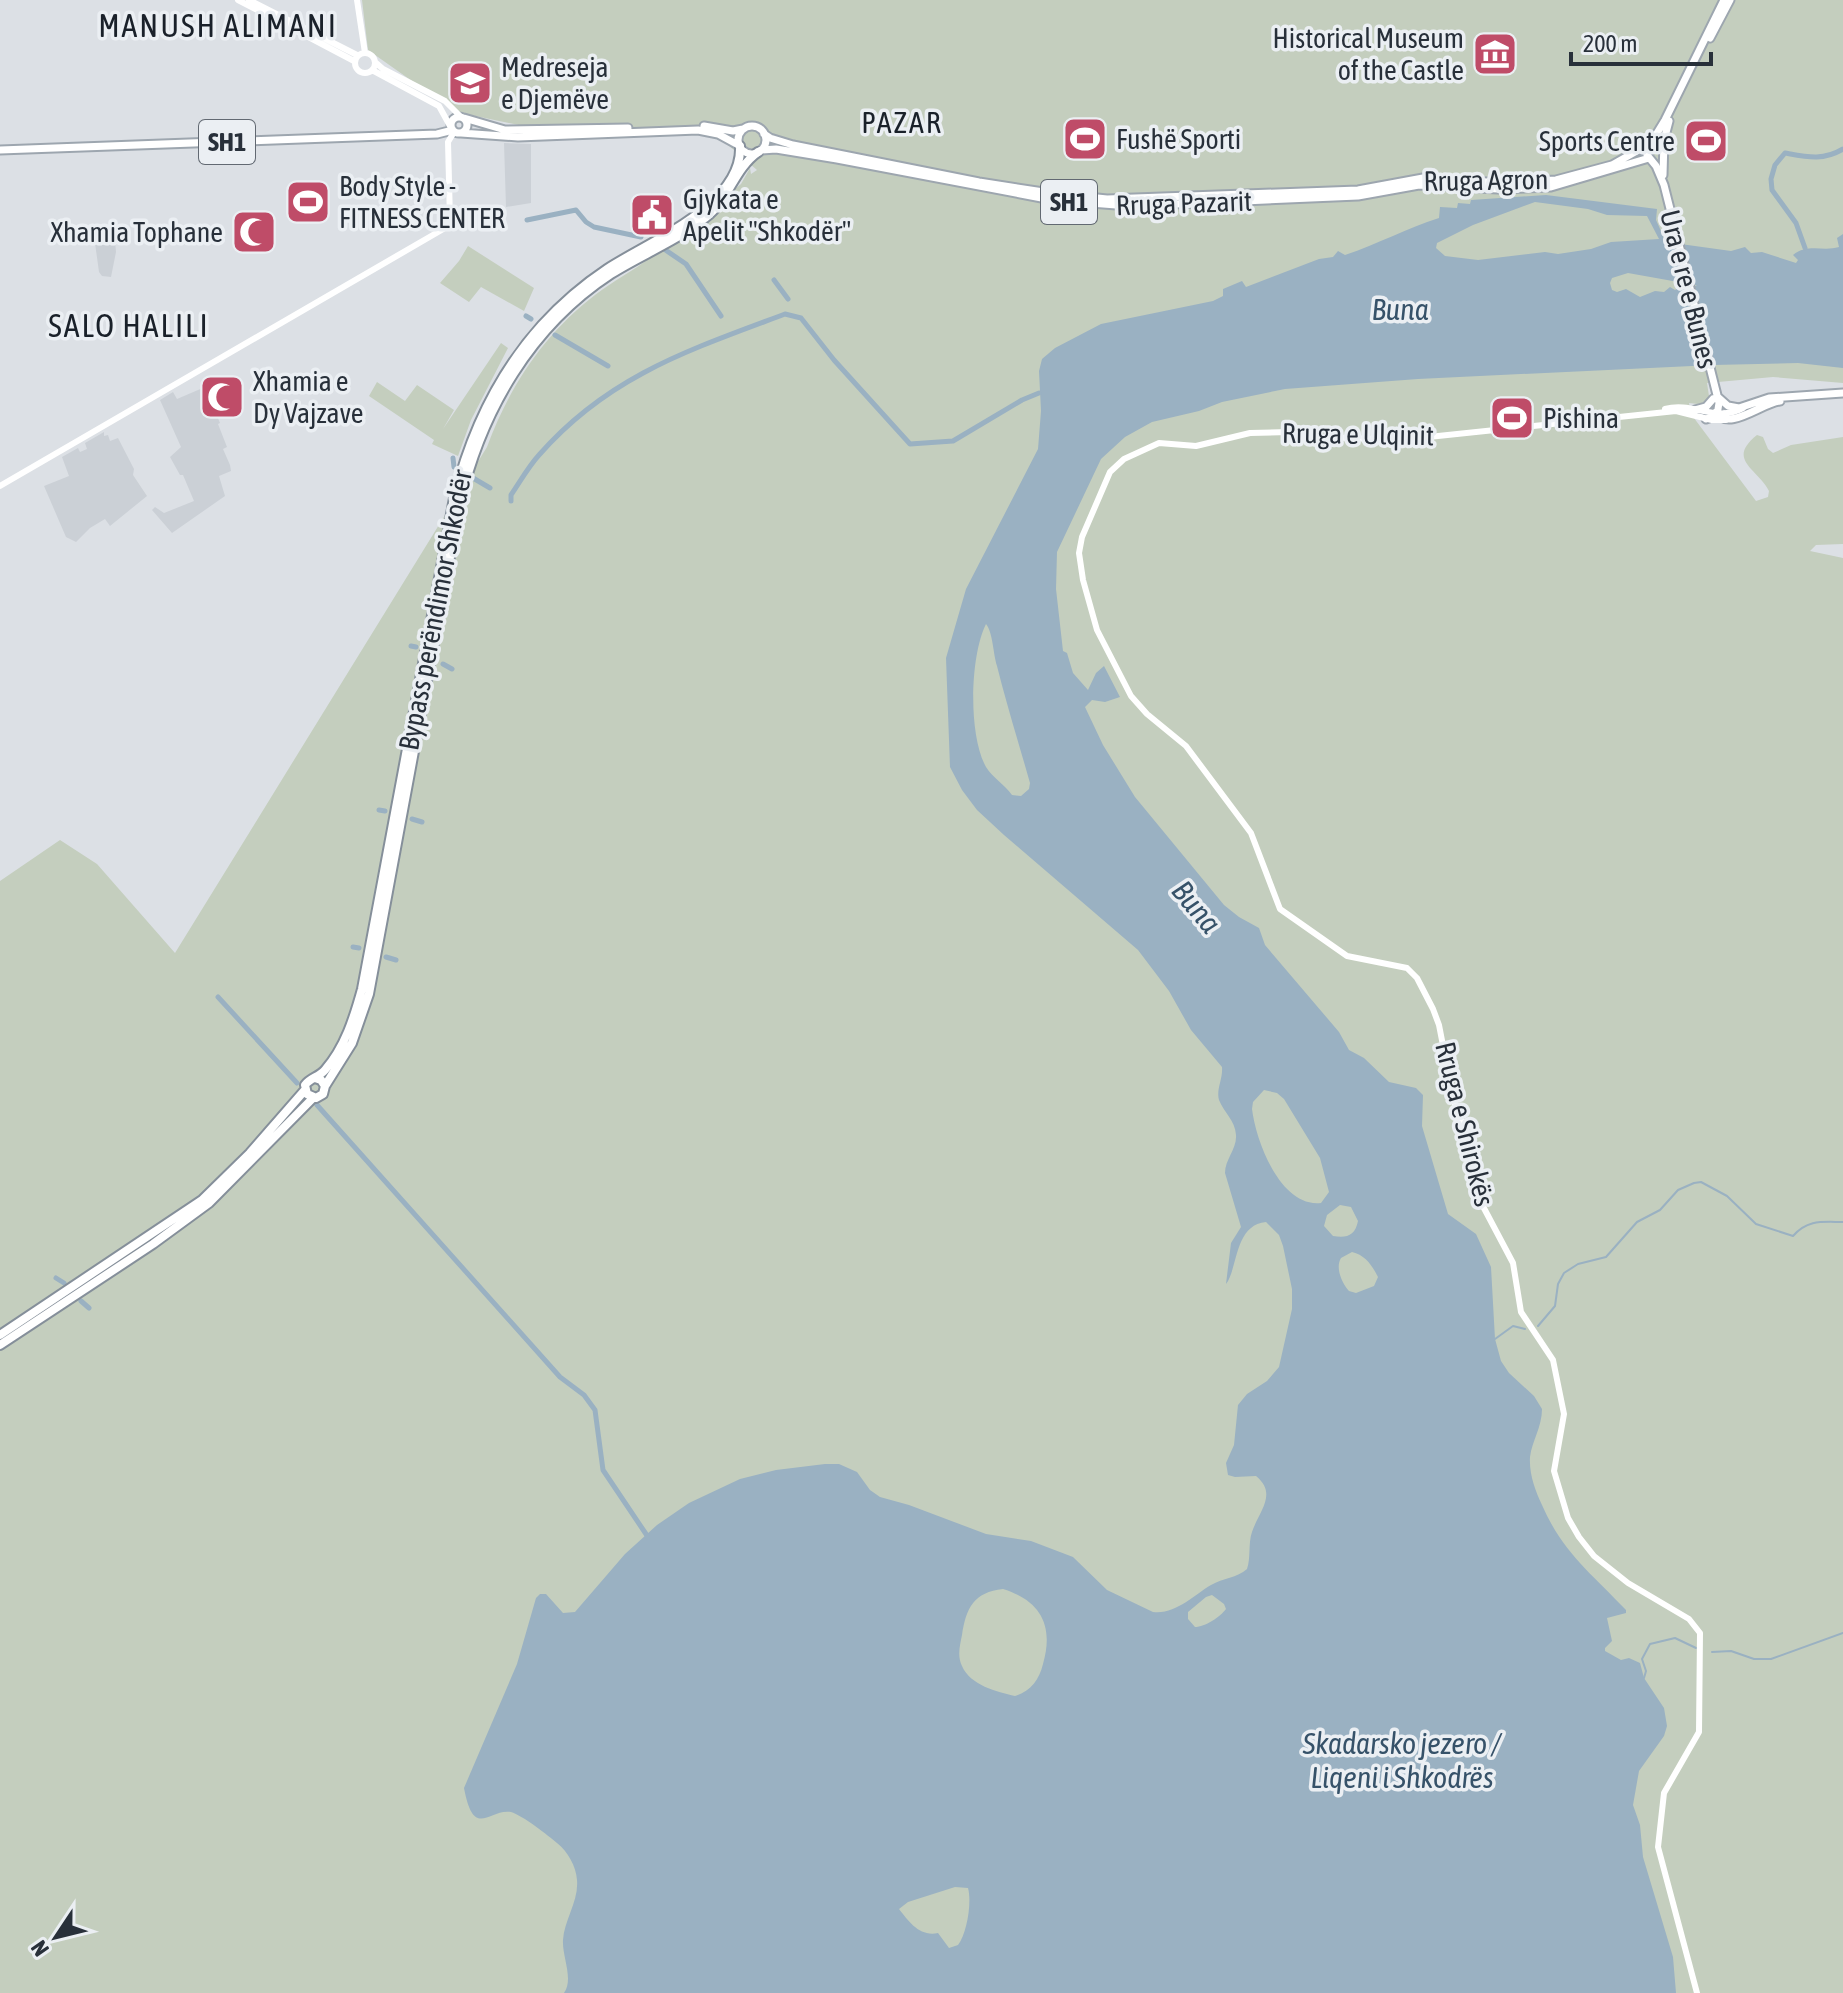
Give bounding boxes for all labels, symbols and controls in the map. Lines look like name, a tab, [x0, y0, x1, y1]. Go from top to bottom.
district label: MANUSH ALIMANI	[98, 7, 338, 44]
scale bar	[1571, 16, 1711, 66]
place label: Historical Museum of the Castle	[1273, 22, 1464, 86]
museum icon: Historical Museum of the Castle	[1471, 30, 1519, 78]
text: 200 m	[1583, 30, 1637, 57]
place label: Medreseja e Djemëve	[501, 51, 609, 115]
school or university icon: Medreseja e Djemëve	[446, 59, 494, 107]
district label: PAZAR	[861, 105, 943, 139]
sports icon: Fushë Sporti	[1061, 115, 1109, 163]
sports icon: Sports Centre	[1682, 117, 1730, 165]
road number: SH1	[199, 120, 255, 164]
place label: Fushë Sporti	[1116, 123, 1241, 155]
place label: Sports Centre	[1539, 125, 1675, 157]
street label: Rruga Agron	[1423, 163, 1549, 197]
place label: Body Style - FITNESS CENTER	[339, 170, 505, 234]
sports icon: Body Style - FITNESS CENTER	[284, 178, 332, 226]
road number: SH1	[1041, 180, 1097, 224]
place label: Gjykata e Apelit "Shkodër"	[683, 183, 851, 247]
street label: Rruga Pazarit	[1115, 185, 1253, 221]
public building icon: Gjykata e Apelit "Shkodër"	[628, 191, 676, 239]
street label: Ura e re e Bunes	[1654, 207, 1724, 371]
mosque icon: Xhamia Tophane	[230, 208, 278, 256]
place label: Xhamia Tophane	[50, 216, 223, 248]
water label: Buna	[1371, 292, 1429, 326]
district label: SALO HALILI	[48, 307, 210, 344]
place label: Xhamia e Dy Vajzave	[253, 365, 363, 429]
mosque icon: Xhamia e Dy Vajzave	[198, 373, 246, 421]
sports icon: Pishina	[1488, 394, 1536, 442]
place label: Pishina	[1543, 402, 1619, 434]
street label: Rruga e Ulqinit	[1282, 417, 1434, 451]
street label: Bypass perëndimor Shkodër	[392, 466, 478, 753]
water label: Buna	[1165, 874, 1228, 939]
street label: Rruga e Shirokës	[1429, 1039, 1501, 1209]
water label: Skadarsko jezero / Liqeni i Shkodrës	[1302, 1726, 1503, 1794]
north arrow	[16, 1897, 96, 1977]
text: N	[25, 1936, 54, 1961]

